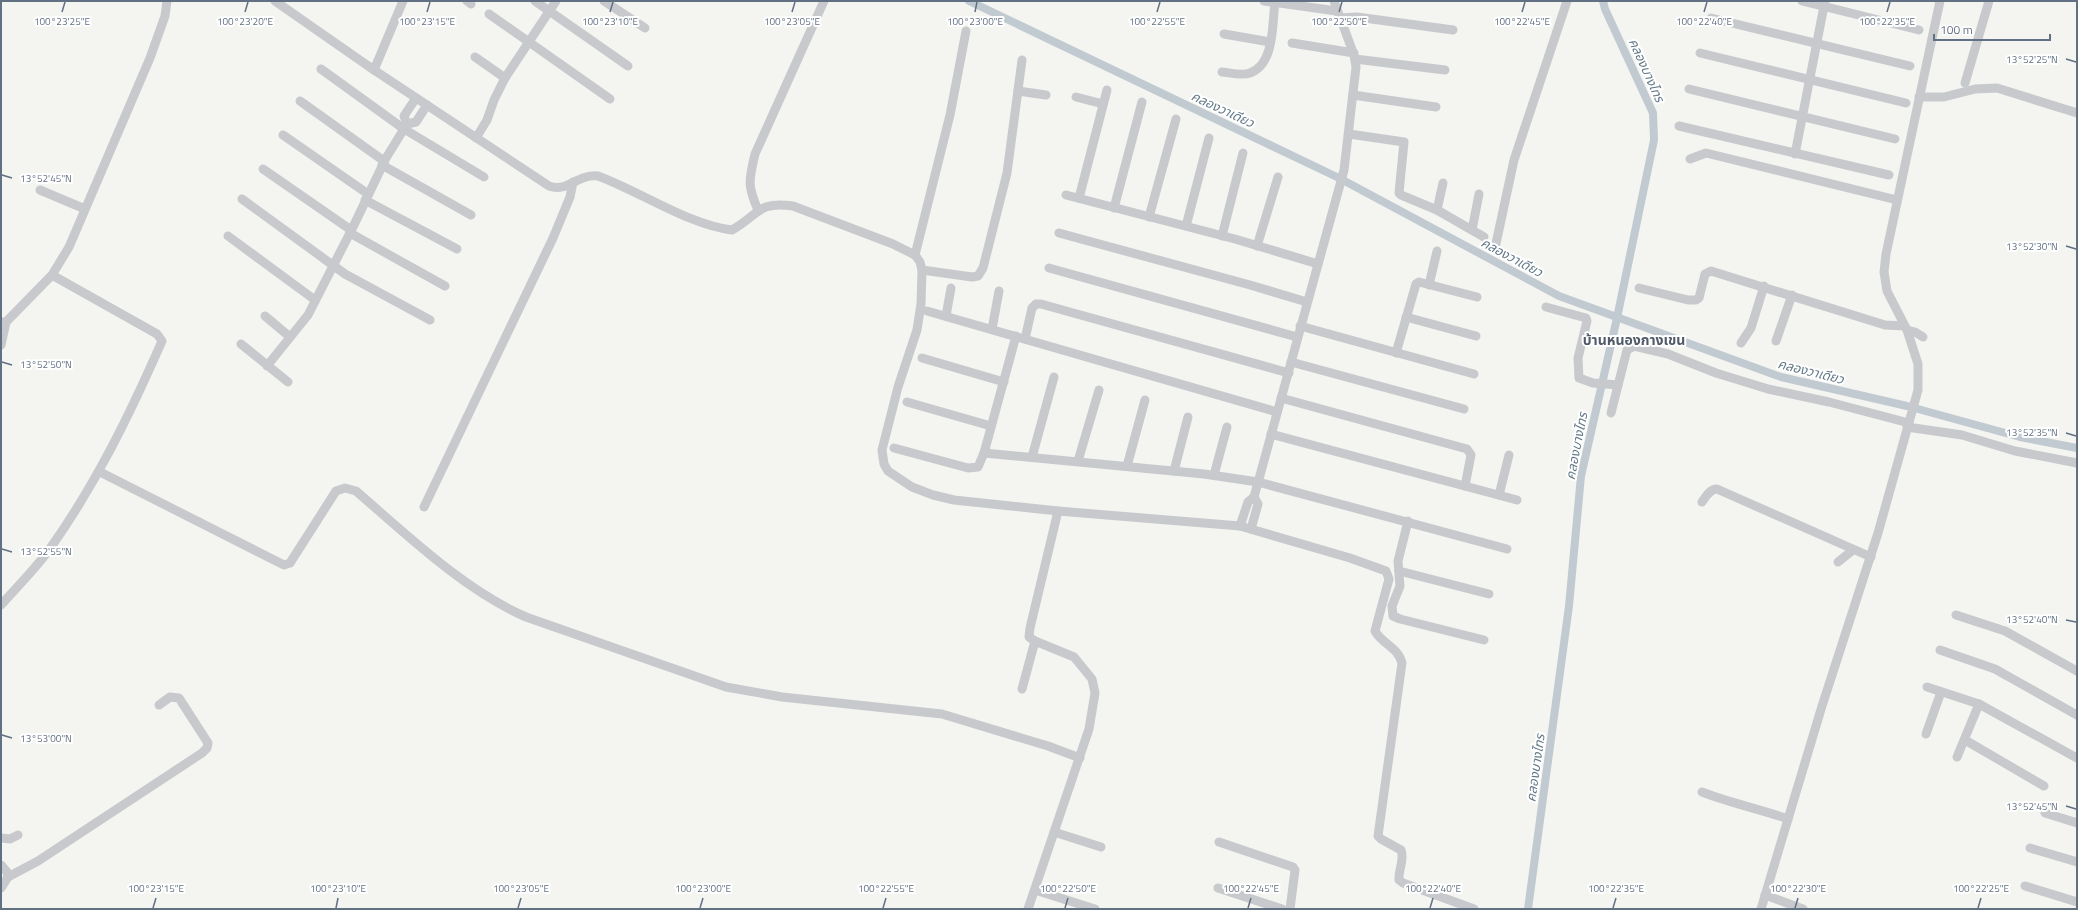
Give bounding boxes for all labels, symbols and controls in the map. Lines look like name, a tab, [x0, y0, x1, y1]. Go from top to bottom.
text: 100°23'25"E	[34, 14, 91, 29]
text: 100°23'20"E	[217, 14, 274, 29]
text: 100°23'15"E	[399, 14, 456, 29]
text: 100°23'10"E	[582, 14, 639, 29]
text: 100°23'05"E	[764, 14, 821, 29]
text: 100°23'00"E	[947, 14, 1004, 29]
text: 100°22'55"E	[1129, 14, 1186, 29]
text: 100°22'50"E	[1311, 14, 1368, 29]
text: 100°22'45"E	[1494, 14, 1551, 29]
text: 100°22'40"E	[1676, 14, 1733, 29]
text: 100°22'35"E	[1859, 14, 1916, 29]
scale bar	[1934, 16, 2050, 42]
text: 100 m	[1940, 20, 1973, 39]
water label: คลองบางไทร	[1624, 35, 1671, 107]
text: 13°52'25"N	[2006, 52, 2058, 67]
water label: คลองวาเดียว	[1188, 86, 1258, 133]
text: 13°52'45"N	[20, 171, 72, 186]
water label: คลองวาเดียว	[1478, 232, 1547, 282]
text: 13°52'30"N	[2006, 239, 2058, 254]
district label: บ้านหนองกางเขน	[1583, 329, 1685, 350]
water label: คลองวาเดียว	[1776, 353, 1847, 389]
text: 13°52'50"N	[20, 357, 72, 372]
water label: คลองบางไทร	[1560, 409, 1593, 481]
text: 13°52'35"N	[2006, 425, 2058, 440]
text: 13°52'55"N	[20, 544, 72, 559]
text: 13°52'40"N	[2006, 612, 2058, 627]
text: 13°53'00"N	[20, 731, 72, 746]
water label: คลองบางไทร	[1520, 731, 1550, 803]
text: 13°52'45"N	[2006, 799, 2058, 814]
text: 100°23'15"E	[128, 881, 185, 896]
text: 100°23'10"E	[310, 881, 367, 896]
text: 100°23'05"E	[493, 881, 550, 896]
text: 100°23'00"E	[675, 881, 732, 896]
text: 100°22'55"E	[858, 881, 915, 896]
text: 100°22'50"E	[1040, 881, 1097, 896]
text: 100°22'45"E	[1223, 881, 1280, 896]
text: 100°22'40"E	[1405, 881, 1462, 896]
text: 100°22'35"E	[1588, 881, 1645, 896]
text: 100°22'30"E	[1770, 881, 1827, 896]
text: 100°22'25"E	[1953, 881, 2010, 896]

